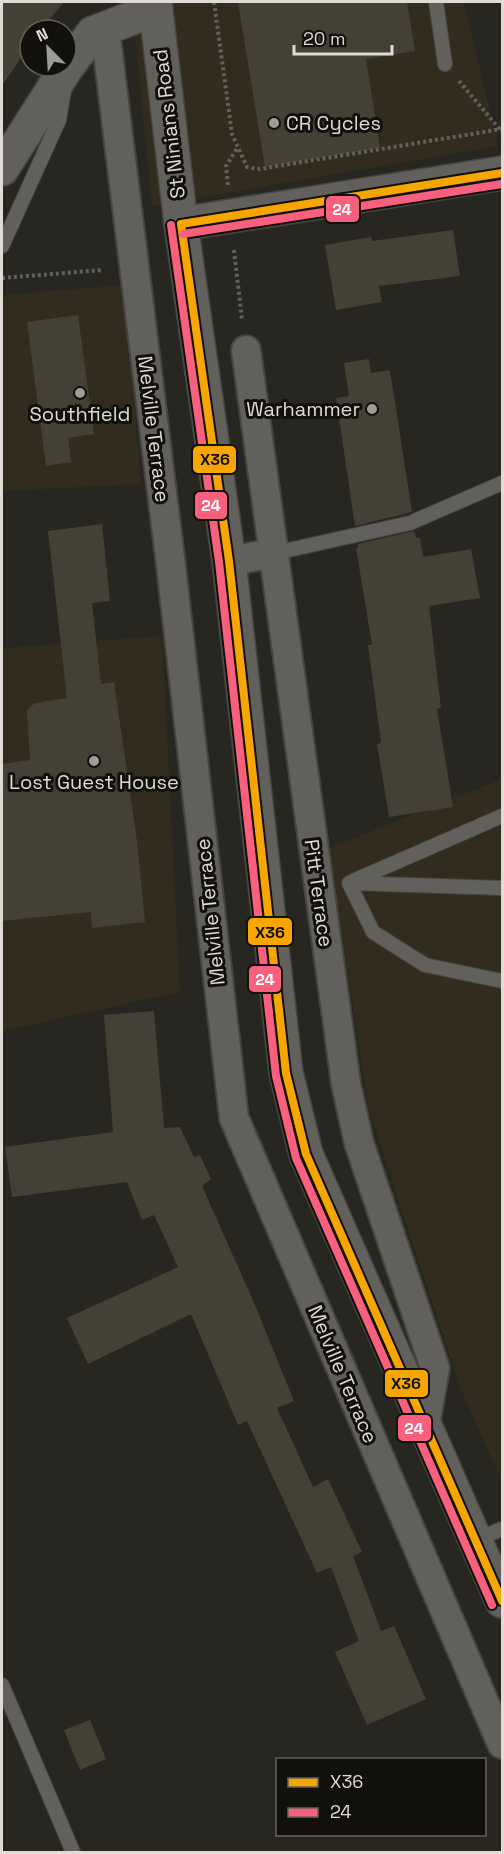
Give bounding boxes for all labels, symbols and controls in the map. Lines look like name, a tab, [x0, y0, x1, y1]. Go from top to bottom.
north arrow	[18, 18, 78, 78]
scale bar	[294, 18, 392, 56]
text: N	[33, 23, 51, 47]
text: 20 m	[303, 27, 346, 50]
street label: St Ninians Road	[147, 48, 191, 200]
place label: CR Cycles	[286, 110, 381, 136]
marker: CR Cycles	[267, 116, 281, 130]
line badge: 24	[325, 195, 360, 223]
text: 24	[332, 199, 352, 220]
street label: Melville Terrace	[132, 354, 176, 504]
marker: Southfield	[73, 386, 87, 400]
place label: Warhammer	[246, 396, 360, 422]
place label: Southfield	[30, 401, 130, 427]
marker: Warhammer	[365, 402, 379, 416]
line badge: X36	[192, 445, 237, 474]
text: X36	[200, 449, 230, 470]
line badge: 24	[194, 491, 228, 520]
text: 24	[201, 495, 221, 516]
marker: Lost Guest House	[87, 754, 101, 768]
place label: Lost Guest House	[9, 769, 179, 795]
street label: Melville Terrace	[189, 837, 231, 987]
street label: Pitt Terrace	[299, 837, 339, 949]
line badge: X36	[247, 917, 293, 946]
text: X36	[255, 922, 285, 943]
line badge: 24	[248, 965, 282, 993]
text: 24	[255, 969, 275, 990]
street label: Melville Terrace	[302, 1301, 384, 1447]
line badge: X36	[384, 1369, 429, 1398]
text: X36	[391, 1373, 421, 1394]
line badge: 24	[397, 1414, 432, 1442]
text: 24	[404, 1418, 424, 1439]
legend	[276, 1758, 486, 1836]
text: X36	[330, 1770, 363, 1793]
text: 24	[330, 1800, 352, 1823]

